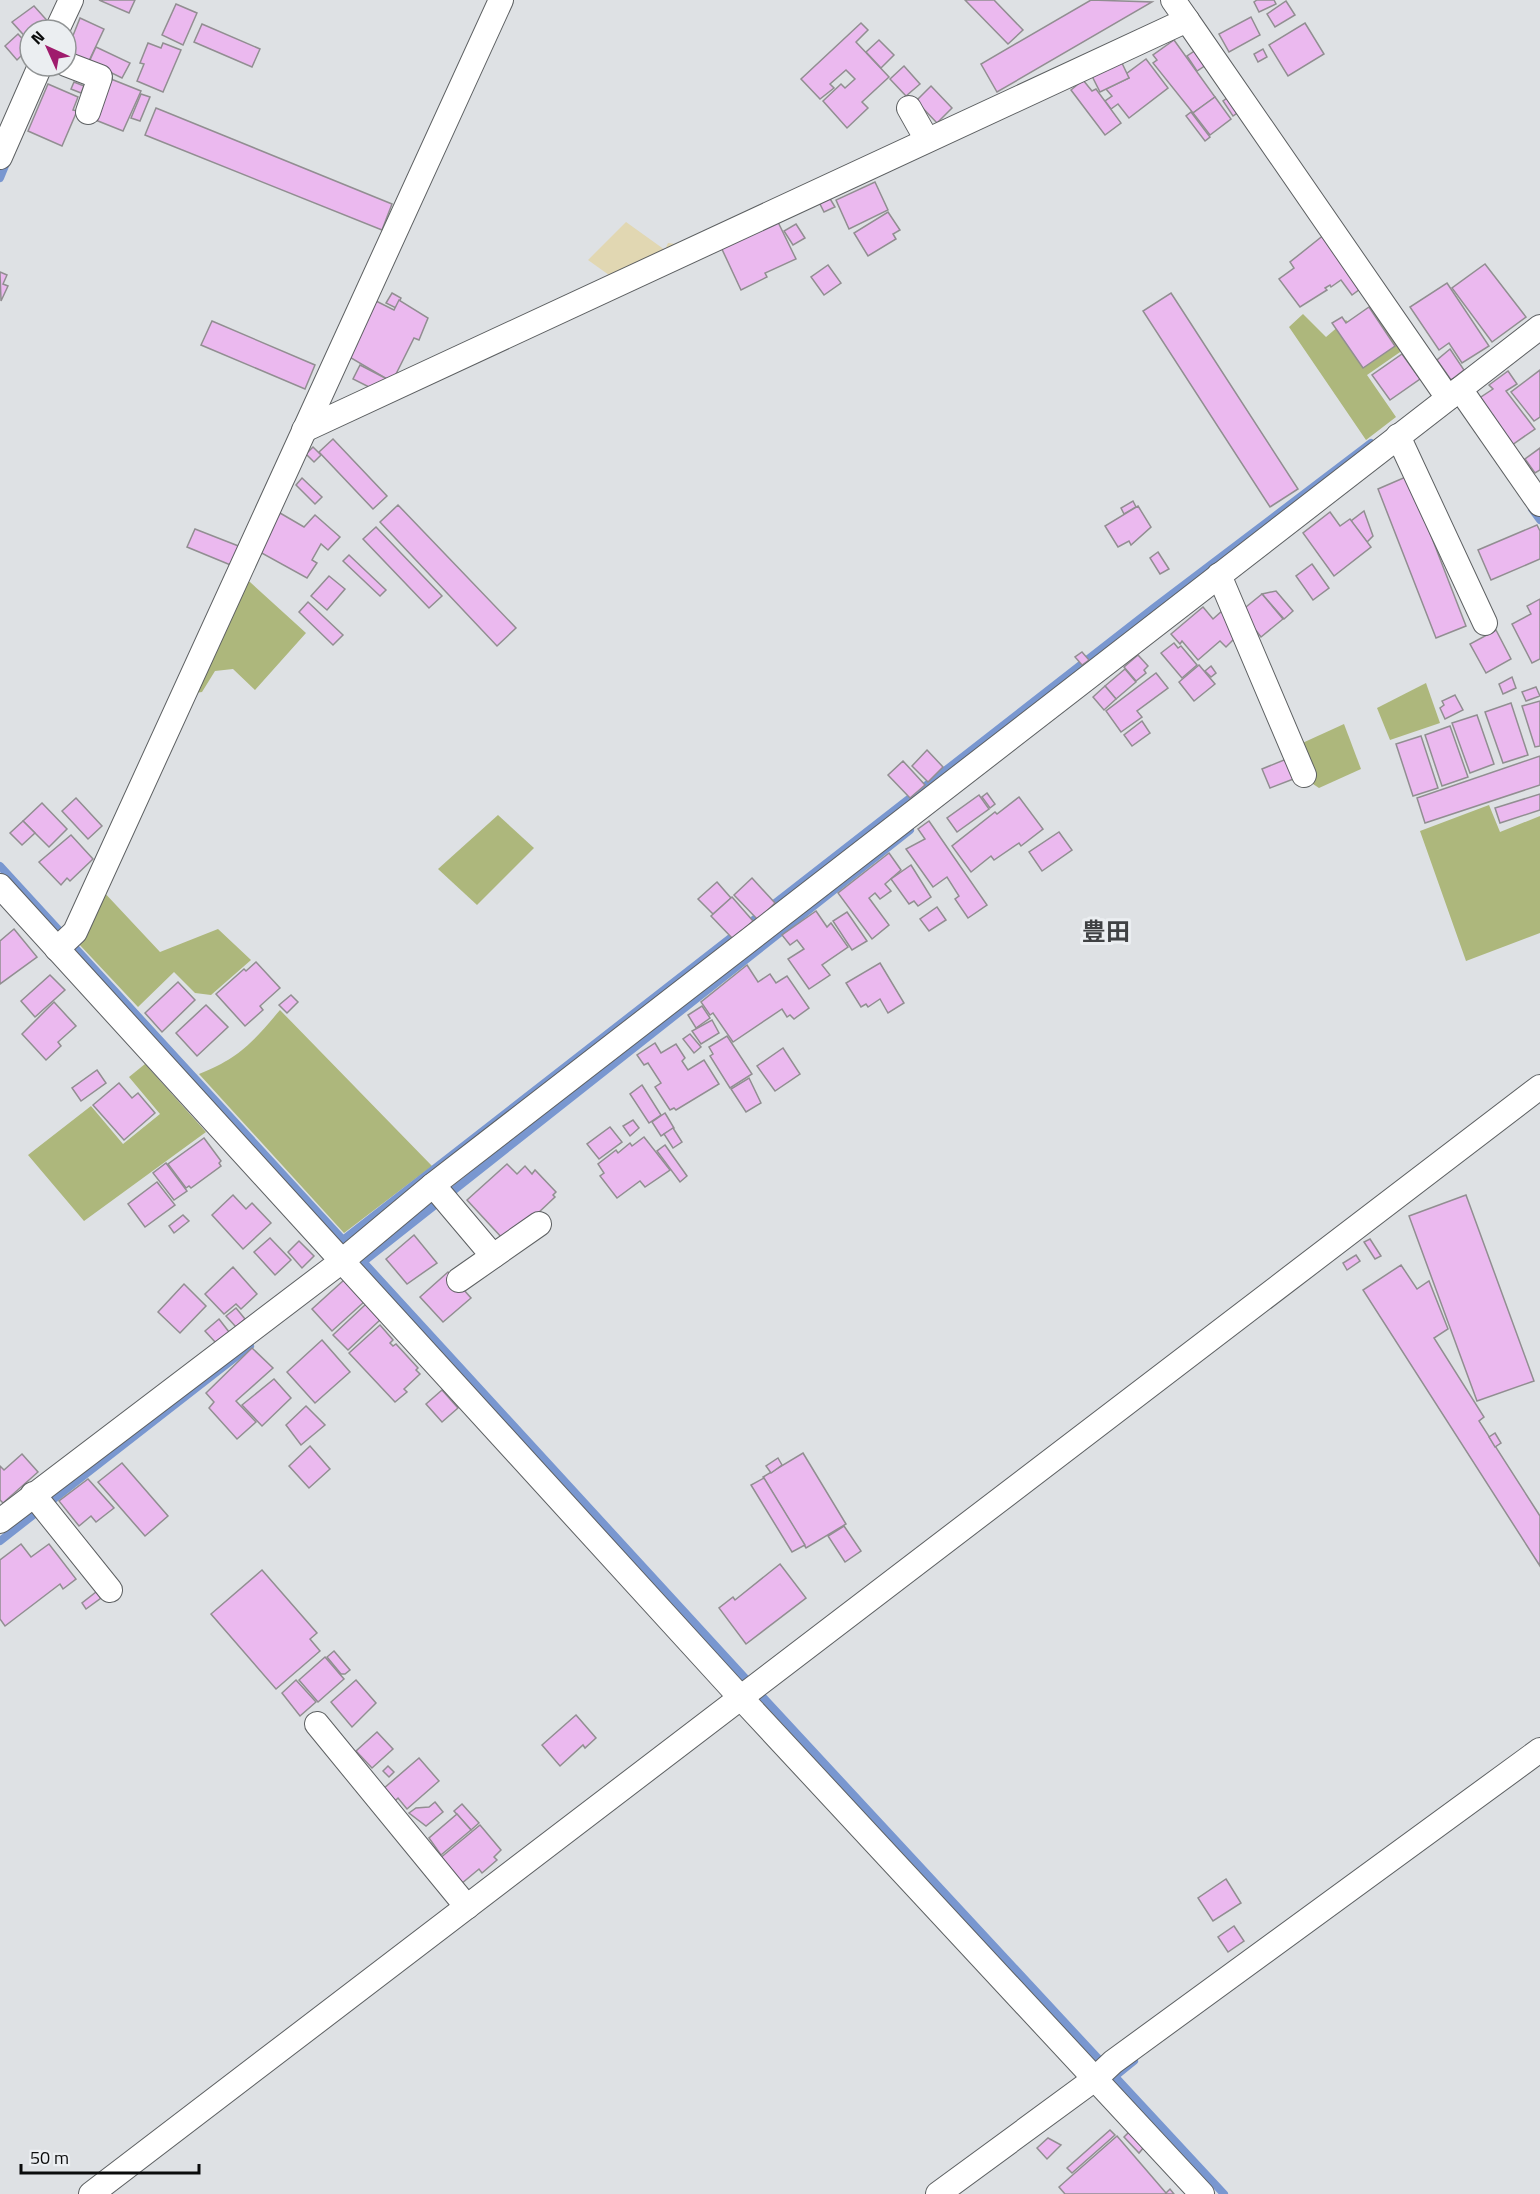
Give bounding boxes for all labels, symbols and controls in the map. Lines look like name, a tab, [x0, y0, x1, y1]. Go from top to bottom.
north arrow	[18, 18, 78, 78]
text: N	[25, 25, 50, 50]
district label: 豊田	[1082, 913, 1130, 949]
scale bar	[21, 2137, 200, 2175]
text: 50 m	[30, 2144, 69, 2171]

